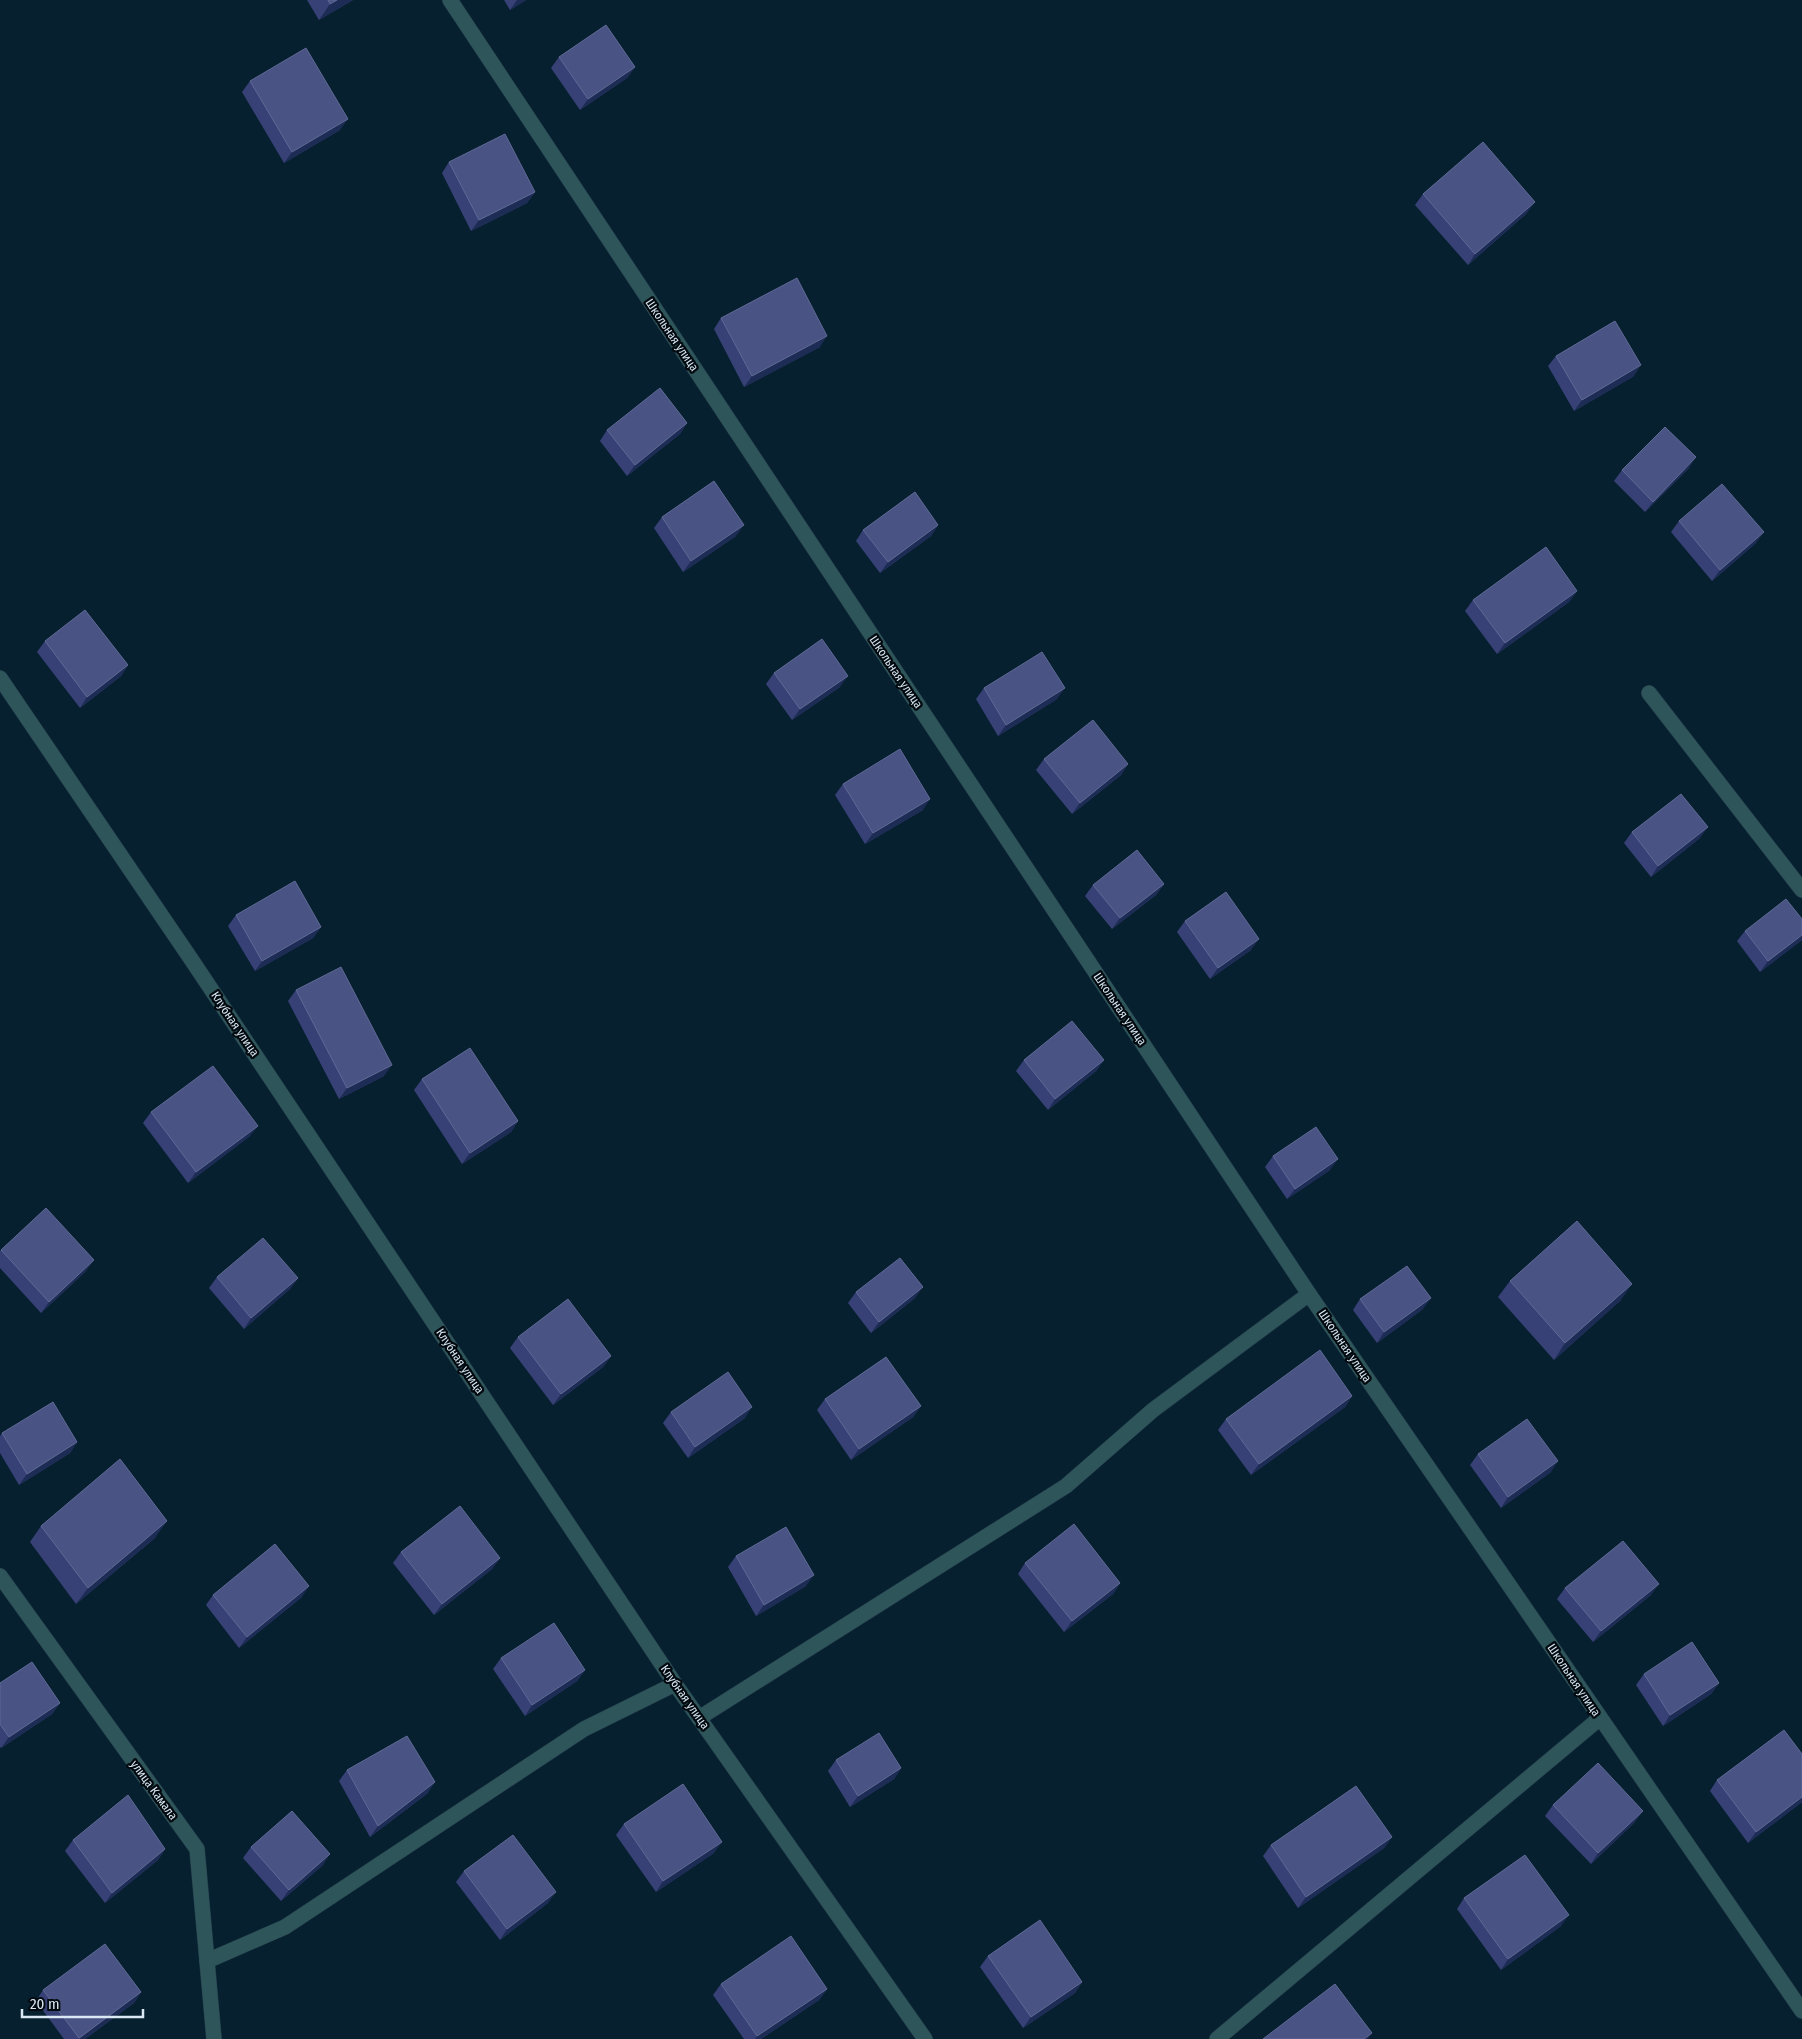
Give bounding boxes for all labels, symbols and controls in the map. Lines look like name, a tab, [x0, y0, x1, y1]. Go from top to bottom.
street label: Школьная улица	[643, 296, 701, 374]
street label: Школьная улица	[867, 633, 925, 711]
street label: Школьная улица	[1091, 970, 1149, 1048]
street label: Клубная улица	[208, 989, 262, 1059]
street label: Школьная улица	[1316, 1307, 1374, 1385]
street label: Клубная улица	[433, 1326, 487, 1396]
street label: Школьная улица	[1545, 1641, 1603, 1719]
street label: Клубная улица	[658, 1662, 712, 1732]
street label: улица Камала	[128, 1757, 180, 1823]
scale bar	[22, 1986, 144, 2018]
text: 20 m	[30, 1995, 60, 2013]

